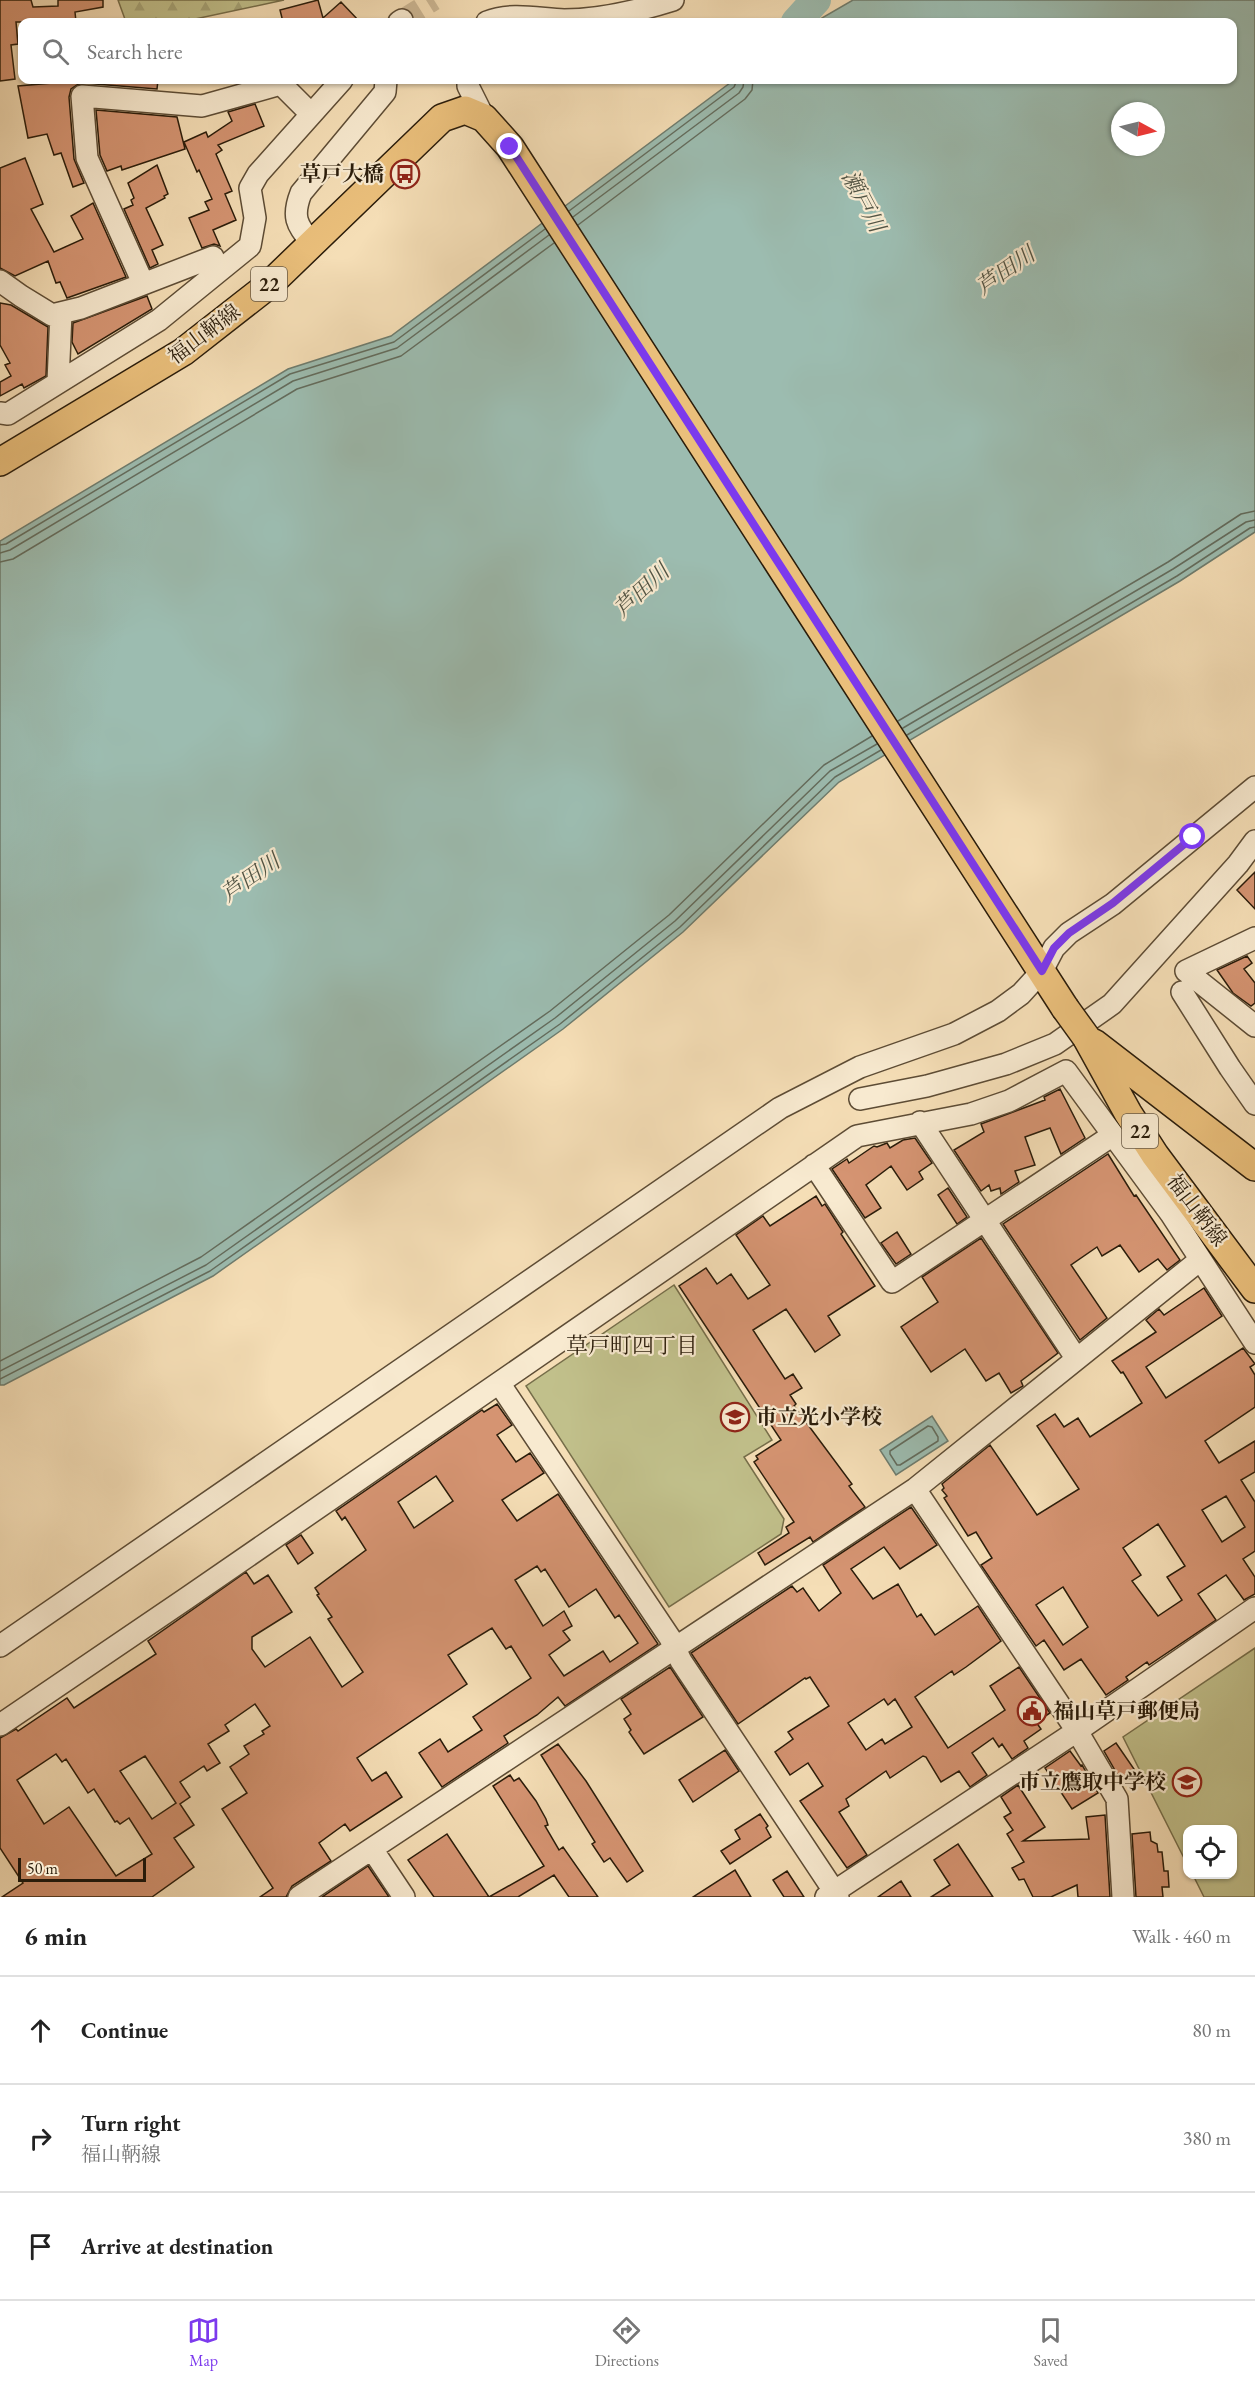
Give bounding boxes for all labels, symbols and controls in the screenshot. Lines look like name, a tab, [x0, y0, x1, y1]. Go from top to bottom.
search box	[18, 18, 1237, 84]
icon: search	[39, 35, 72, 68]
text: Search here	[87, 37, 182, 66]
north arrow	[1111, 102, 1165, 156]
route end	[496, 133, 522, 159]
bus stop icon: 草戸大橋	[389, 158, 421, 190]
place label: 草戸大橋	[300, 160, 384, 187]
water label: 瀬戸川	[835, 165, 893, 239]
water label: 芦田川	[970, 238, 1042, 301]
road number: 22	[251, 267, 287, 301]
street label: 福山鞆線	[162, 298, 245, 370]
water label: 芦田川	[607, 556, 677, 623]
route start	[1179, 823, 1205, 849]
water label: 芦田川	[215, 845, 287, 908]
road number: 22	[1122, 1114, 1158, 1148]
street label: 福山鞆線	[1161, 1168, 1233, 1251]
district label: 草戸町四丁目	[566, 1331, 698, 1360]
school or university icon: 市立光小学校	[719, 1401, 751, 1433]
place label: 市立光小学校	[756, 1403, 882, 1430]
public building icon: 福山草戸郵便局	[1016, 1695, 1048, 1727]
place label: 福山草戸郵便局	[1053, 1697, 1200, 1724]
school or university icon: 市立鷹取中学校	[1171, 1766, 1203, 1798]
place label: 市立鷹取中学校	[1019, 1768, 1166, 1795]
map controls	[1183, 1825, 1237, 1879]
button: locate	[1183, 1825, 1237, 1879]
scale bar	[18, 1855, 146, 1882]
text: 50 m	[27, 1858, 58, 1879]
text: 6 min	[24, 1919, 87, 1953]
text: Walk · 460 m	[1132, 1923, 1231, 1949]
icon: ahead	[24, 2014, 57, 2047]
text: Continue	[81, 2016, 168, 2045]
text: 80 m	[1192, 2017, 1231, 2043]
text: Turn right	[81, 2109, 180, 2138]
icon: right	[24, 2122, 57, 2155]
text: 380 m	[1183, 2125, 1231, 2151]
text: 福山鞆線	[81, 2141, 161, 2167]
icon: arrive	[24, 2230, 57, 2263]
text: Arrive at destination	[81, 2232, 273, 2261]
tab: Map	[187, 2314, 220, 2371]
tab: Directions	[595, 2314, 659, 2371]
tab: Saved	[1033, 2314, 1068, 2371]

